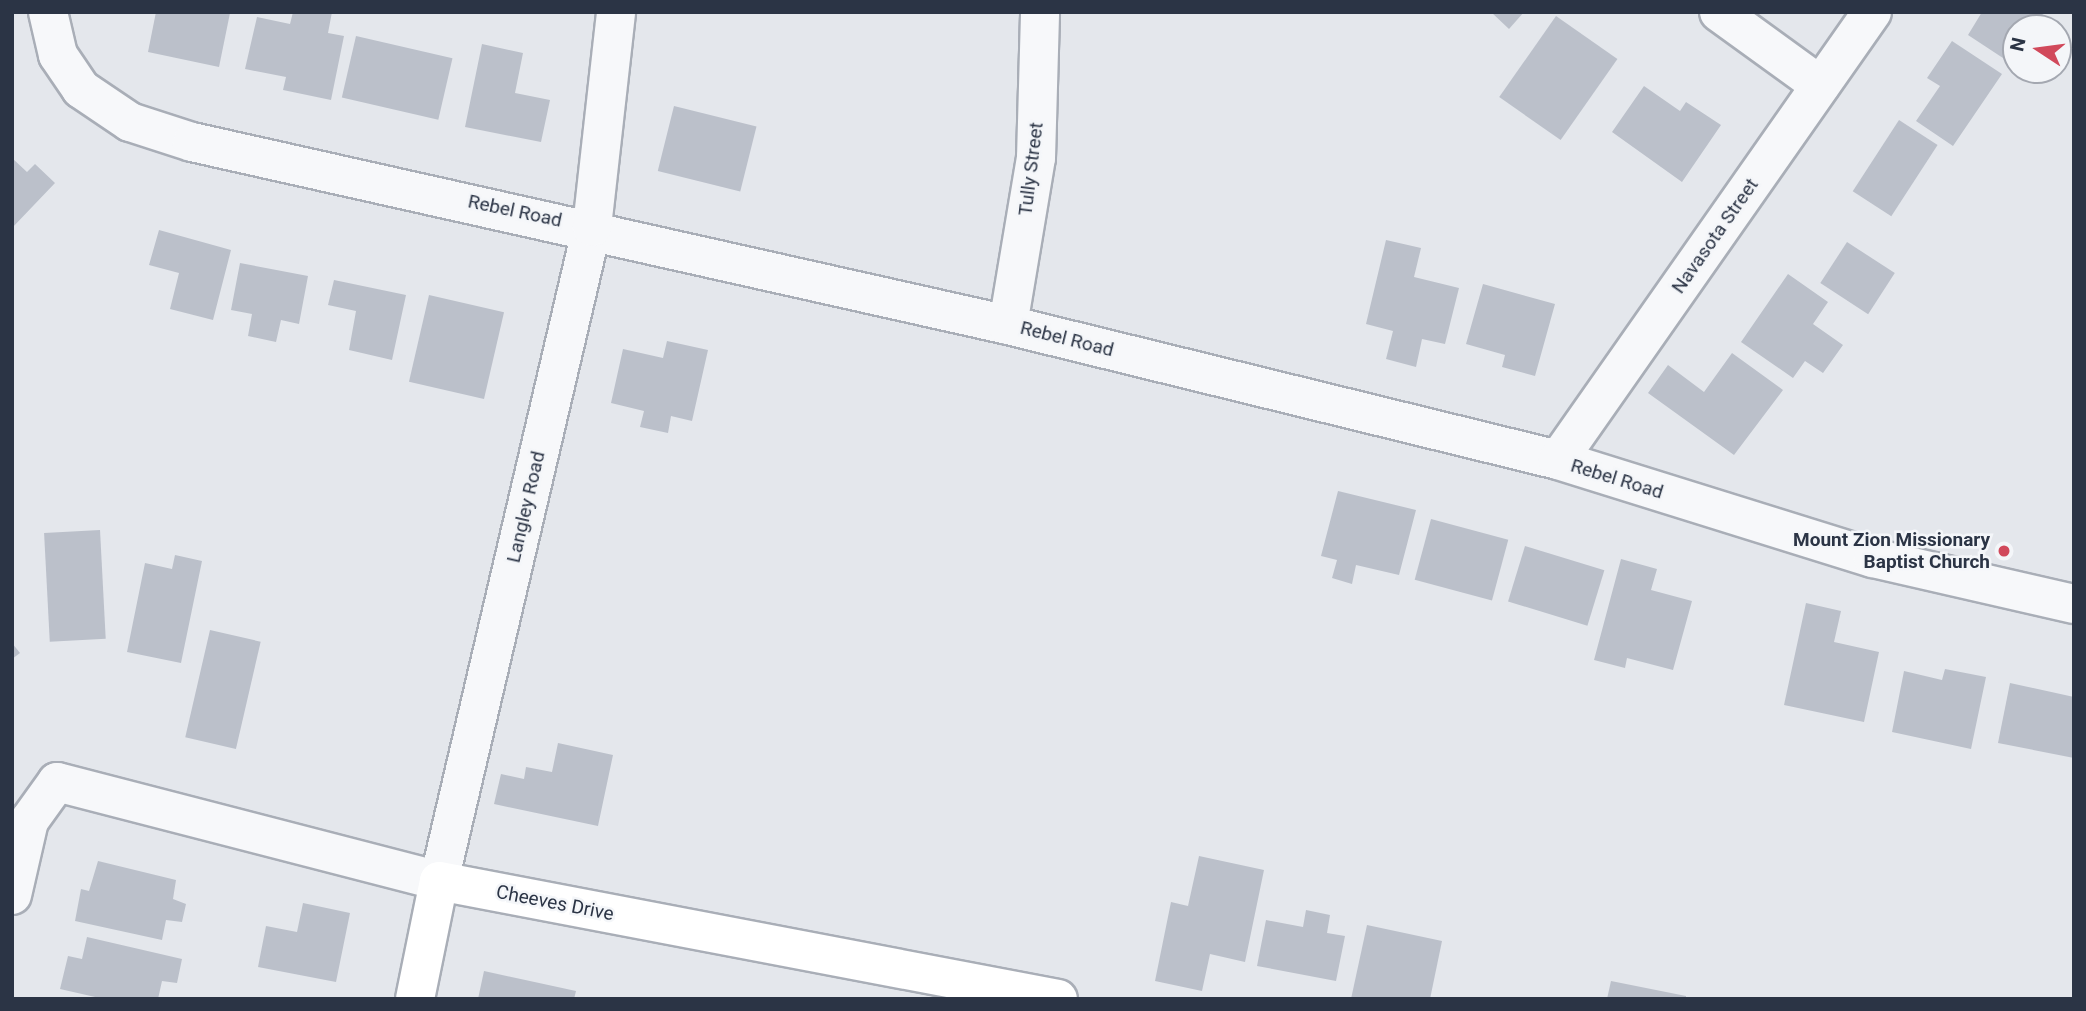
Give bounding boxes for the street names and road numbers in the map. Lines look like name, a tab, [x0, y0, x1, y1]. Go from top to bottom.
street label: Tully Street	[1014, 121, 1048, 217]
street label: Navasota Street	[1667, 174, 1763, 298]
street label: Rebel Road	[466, 190, 564, 232]
street label: Rebel Road	[1018, 316, 1116, 362]
street label: Langley Road	[502, 449, 550, 565]
street label: Rebel Road	[1568, 454, 1666, 504]
street label: Cheeves Drive	[494, 880, 616, 926]

